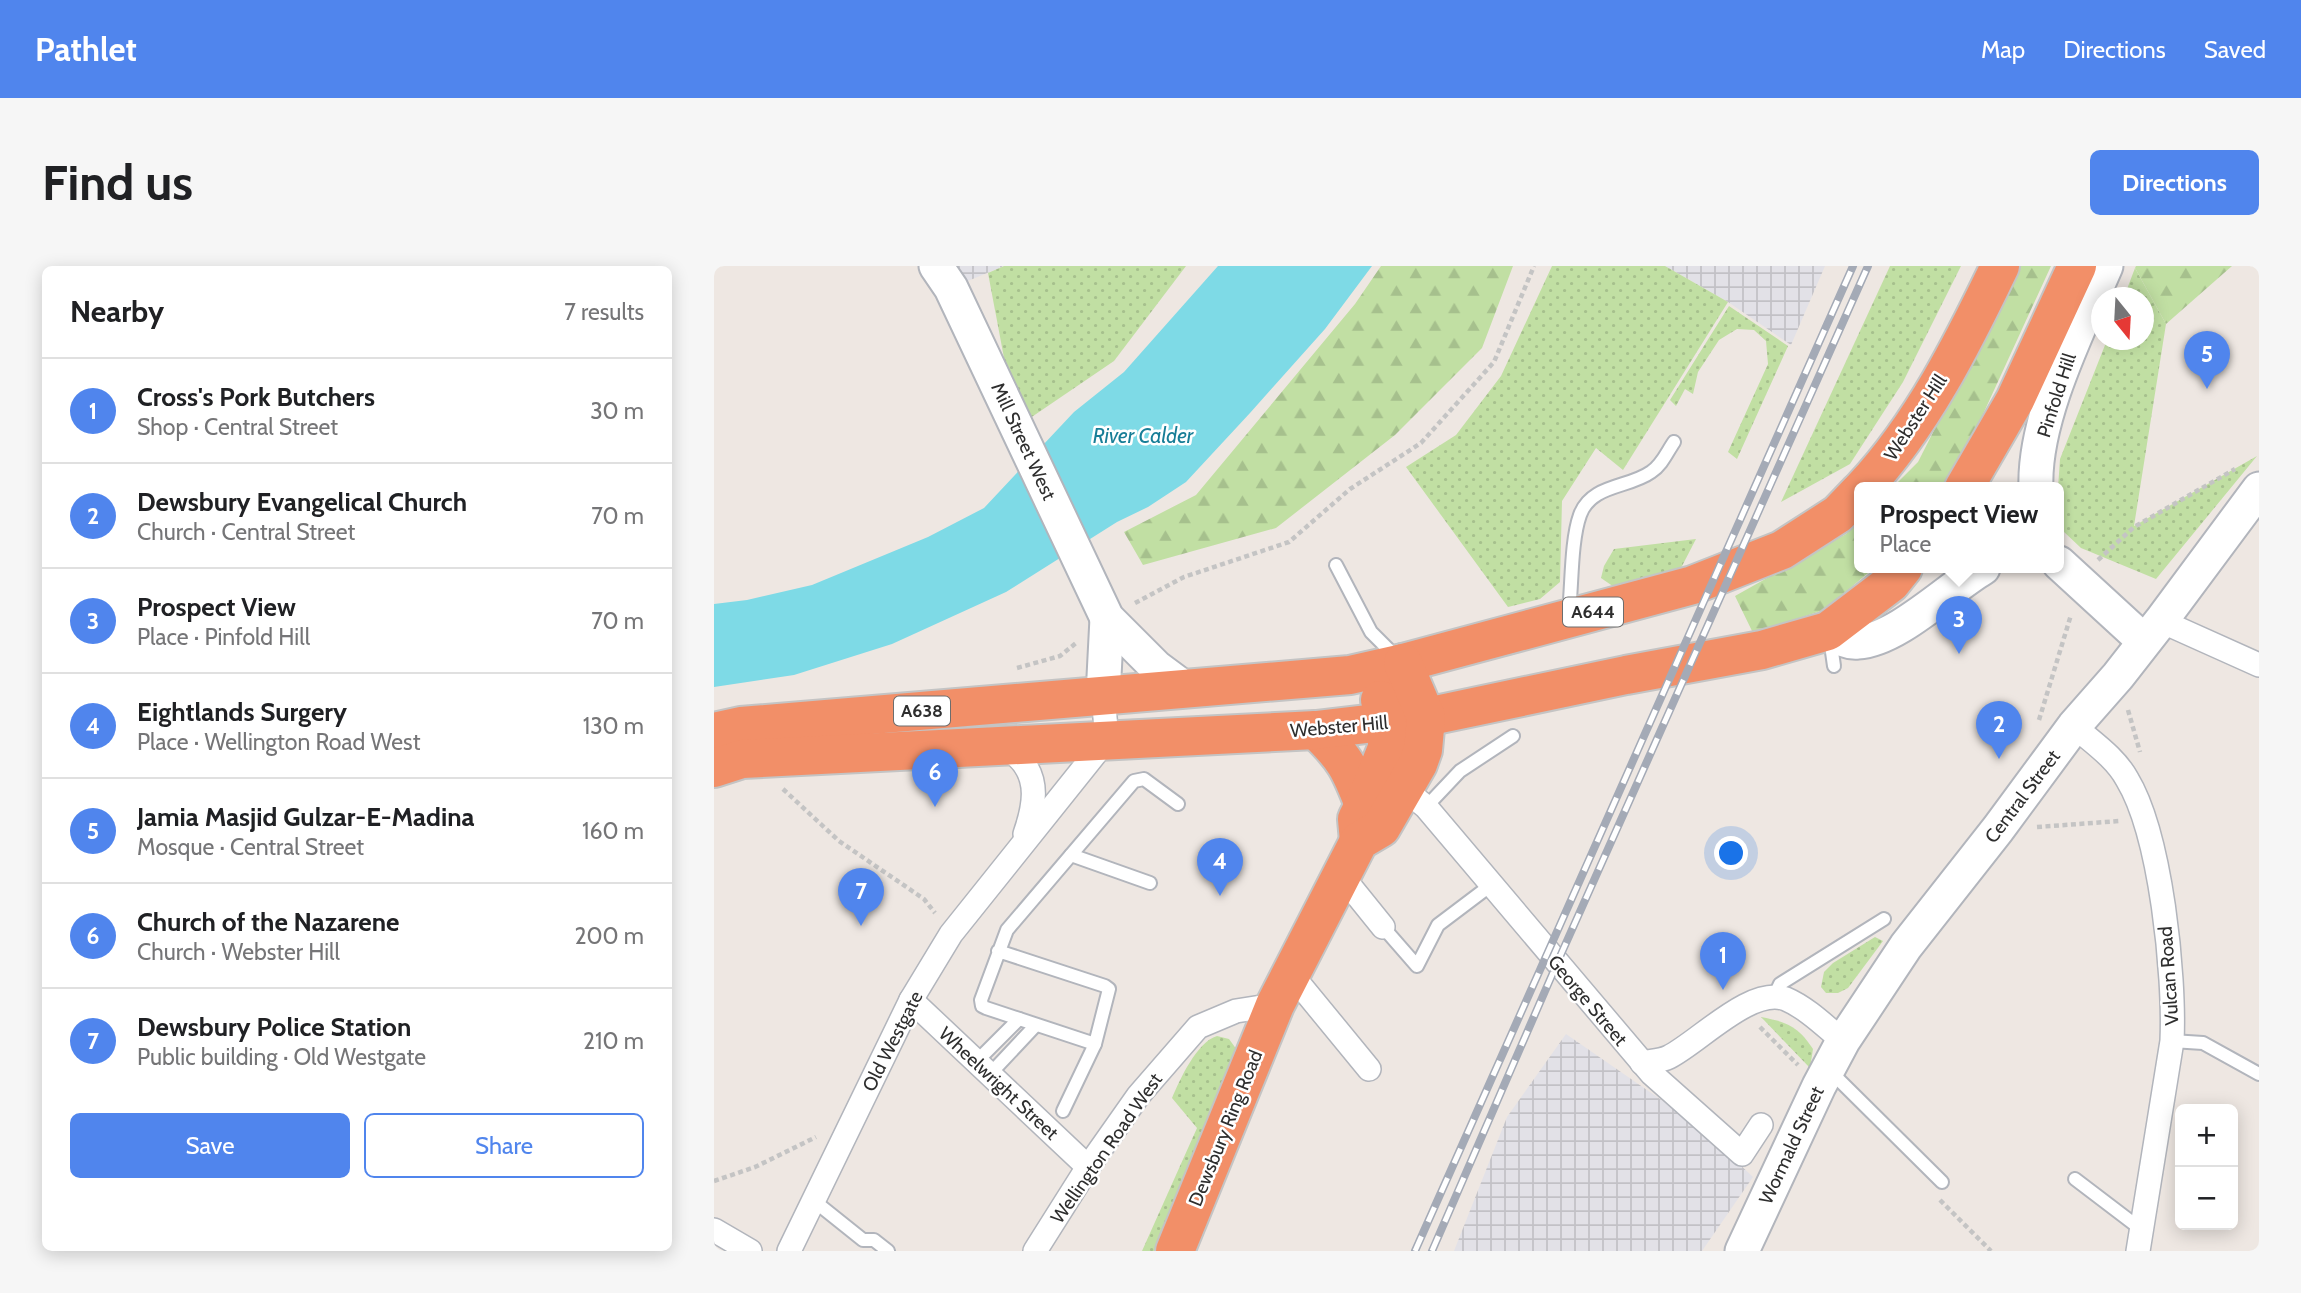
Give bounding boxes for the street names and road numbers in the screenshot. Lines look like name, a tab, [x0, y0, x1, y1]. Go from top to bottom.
street label: Pinfold Hill	[2032, 350, 2081, 440]
street label: Webster Hill	[1879, 370, 1952, 465]
street label: Mill Street West	[986, 379, 1061, 504]
road number: A644	[1563, 598, 1623, 626]
road number: A638	[894, 696, 950, 726]
street label: Webster Hill	[1289, 711, 1389, 742]
street label: Central Street	[1980, 745, 2065, 847]
street label: Vulcan Road	[2154, 926, 2183, 1026]
street label: George Street	[1543, 950, 1632, 1051]
street label: Old Westgate	[857, 987, 928, 1095]
street label: Wheelwright Street	[934, 1022, 1064, 1145]
street label: Dewsbury Ring Road	[1184, 1047, 1267, 1210]
street label: Wellington Road West	[1046, 1068, 1167, 1228]
street label: Wormald Street	[1754, 1082, 1829, 1208]

